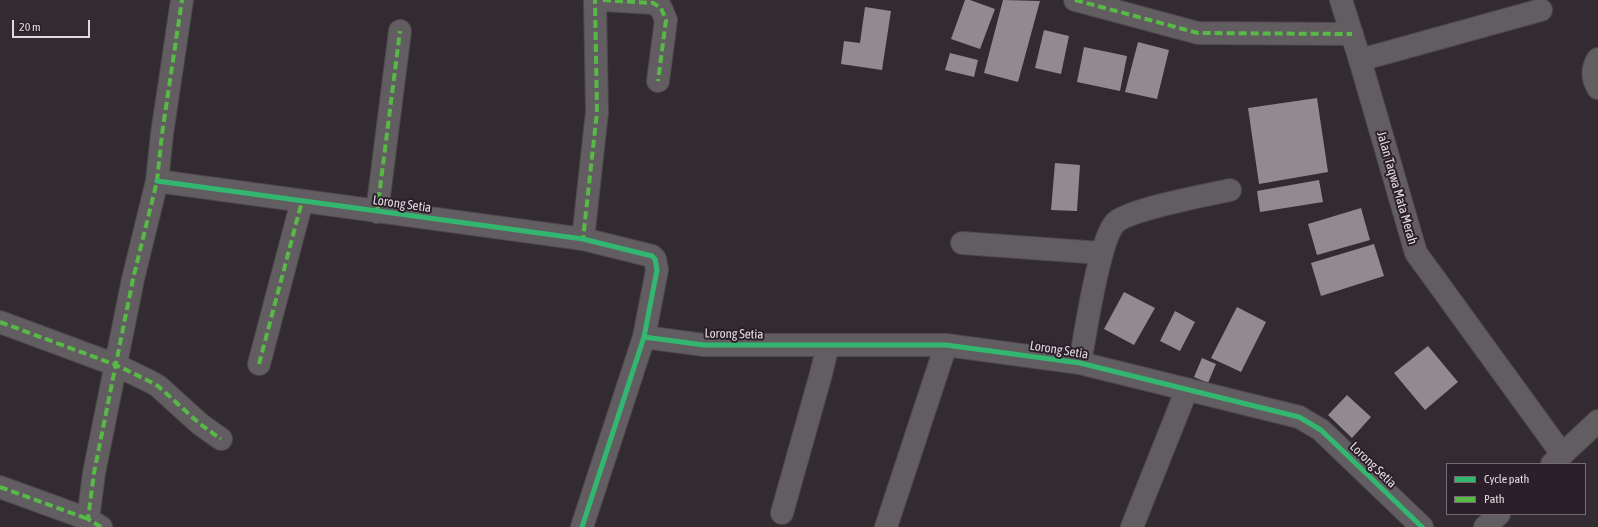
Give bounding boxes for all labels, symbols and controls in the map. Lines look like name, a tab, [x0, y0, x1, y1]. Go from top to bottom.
scale bar	[14, 12, 92, 38]
text: 20 m	[19, 20, 41, 34]
street label: Jalan Taqwa Mata Merah	[1373, 130, 1421, 246]
street label: Lorong Setia	[372, 192, 432, 216]
street label: Lorong Setia	[704, 326, 764, 342]
street label: Lorong Setia	[1029, 338, 1089, 362]
street label: Lorong Setia	[1346, 439, 1400, 491]
legend	[1446, 463, 1586, 515]
text: Cycle path	[1484, 472, 1529, 486]
text: Path	[1484, 492, 1505, 506]

